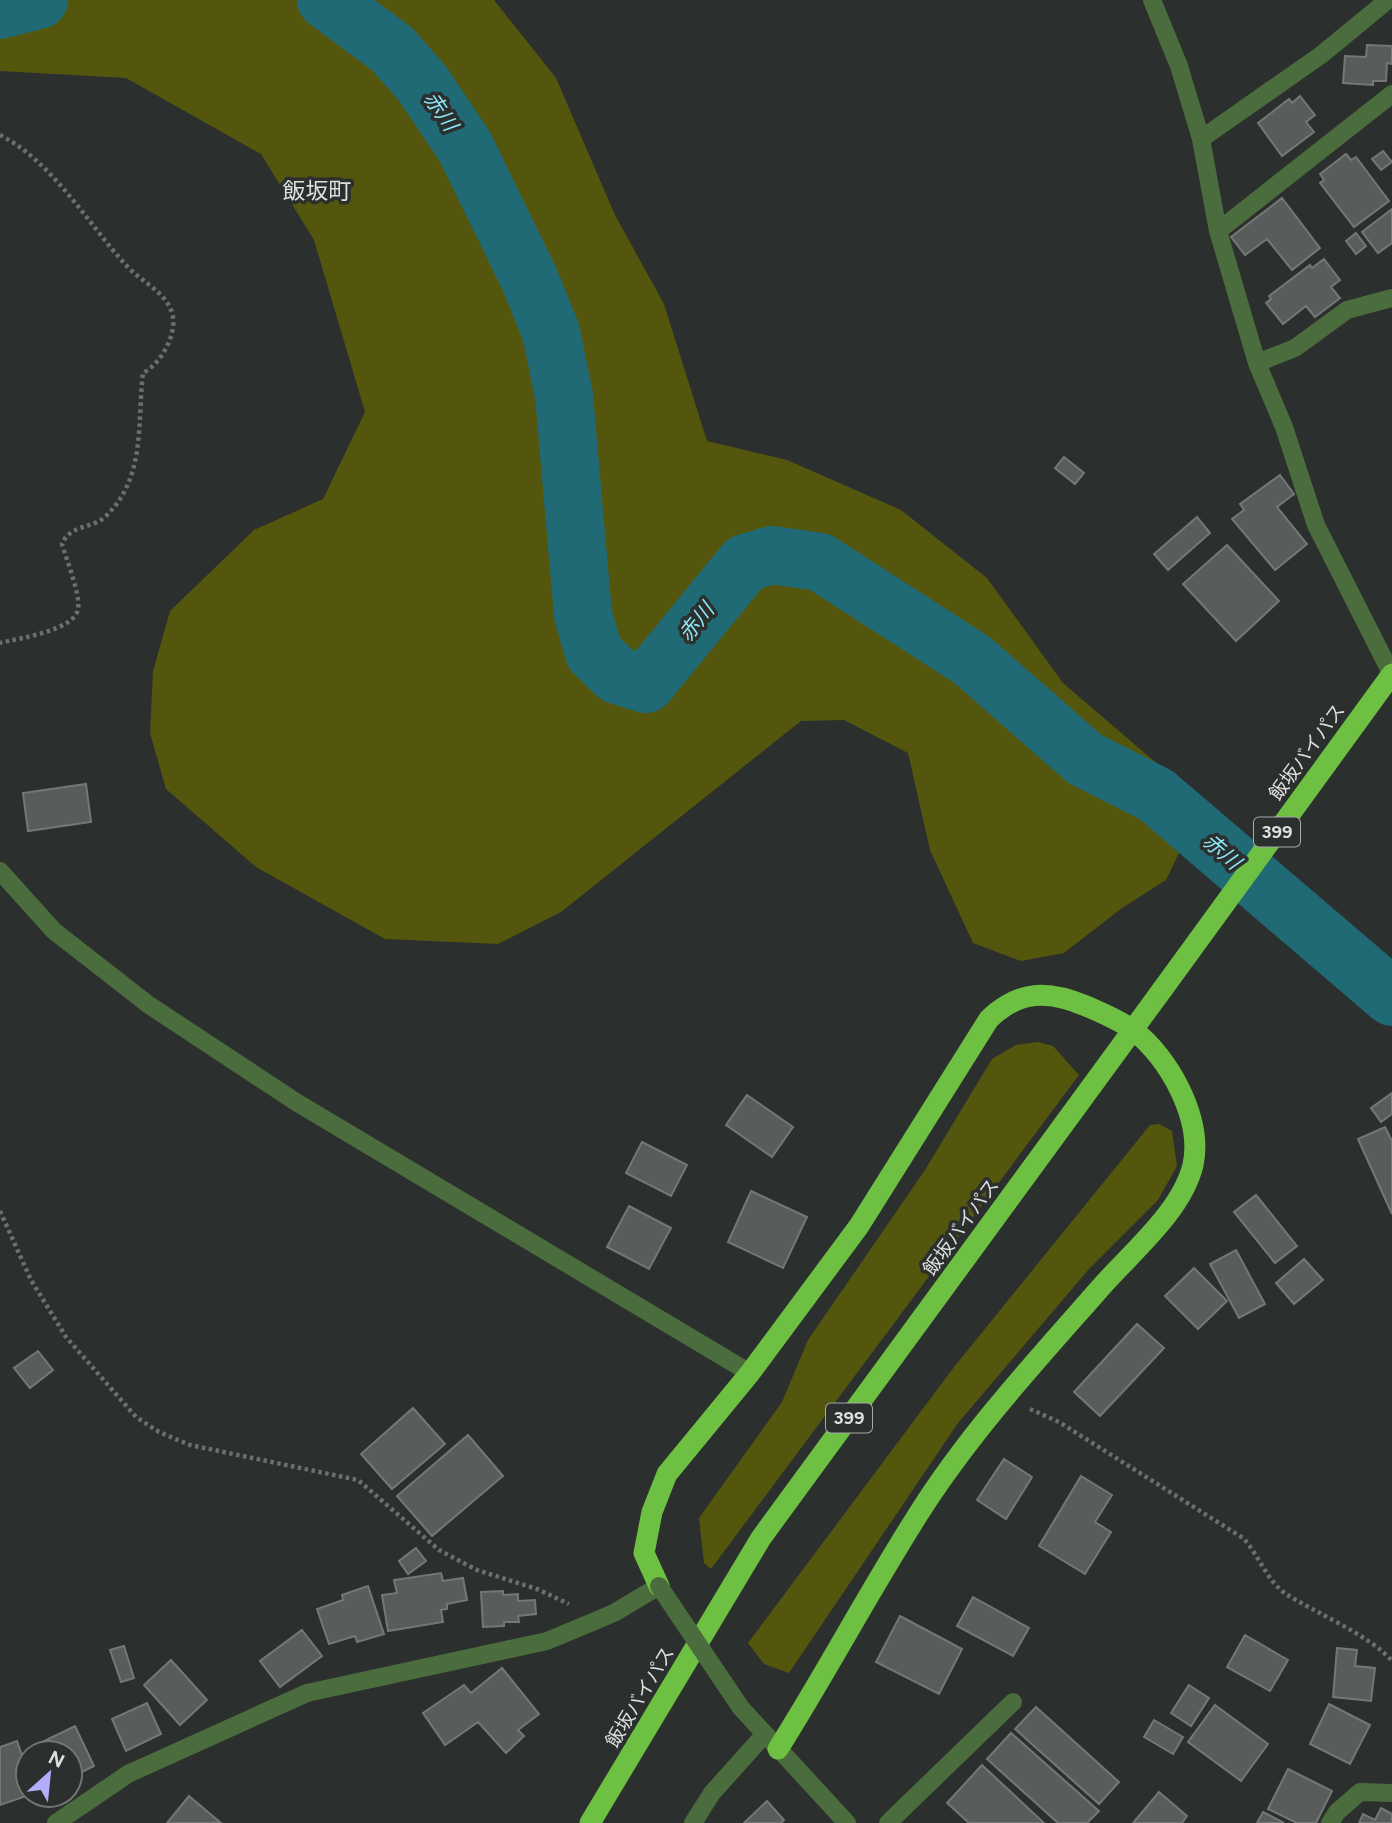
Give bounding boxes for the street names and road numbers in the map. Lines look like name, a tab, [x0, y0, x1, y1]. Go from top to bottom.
street label: 飯坂バイパス	[1264, 699, 1350, 805]
road number: 399	[1254, 818, 1300, 846]
street label: 飯坂バイパス	[918, 1174, 1004, 1280]
road number: 399	[826, 1404, 872, 1433]
street label: 飯坂バイパス	[601, 1642, 679, 1752]

